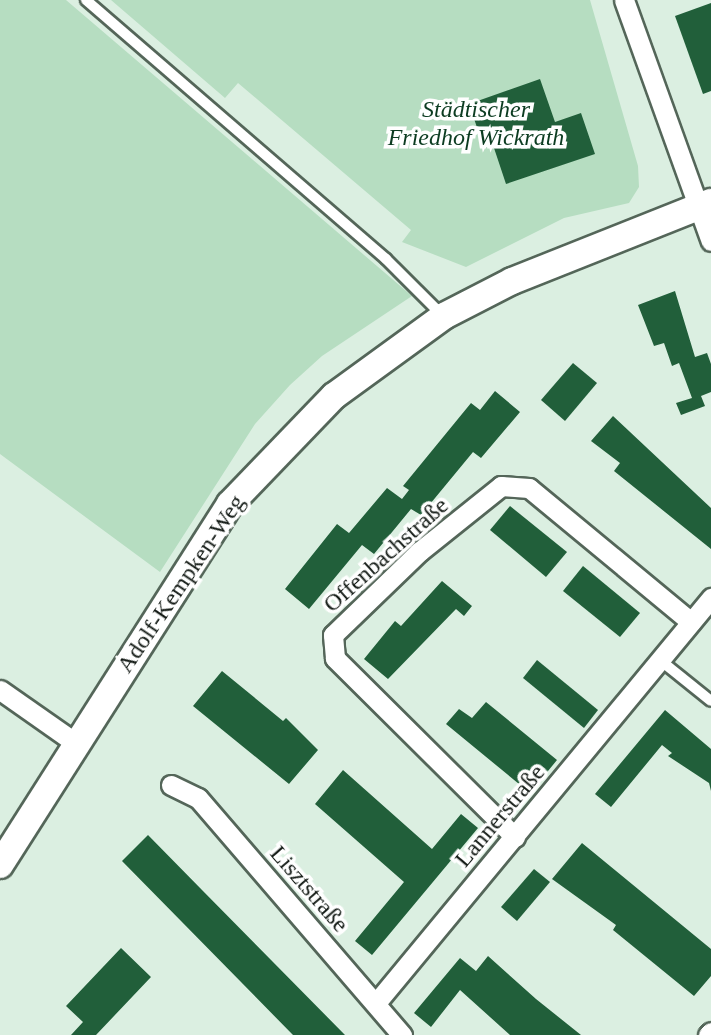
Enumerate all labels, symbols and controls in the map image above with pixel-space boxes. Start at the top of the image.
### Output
park label: Städtischer Friedhof Wickrath [388,96,564,152]
street label: Adolf-Kempken-Weg [111,489,251,679]
street label: Offenbachstraße [318,491,454,619]
street label: Lannerstraße [449,759,551,873]
street label: Lisztstraße [264,840,354,938]

